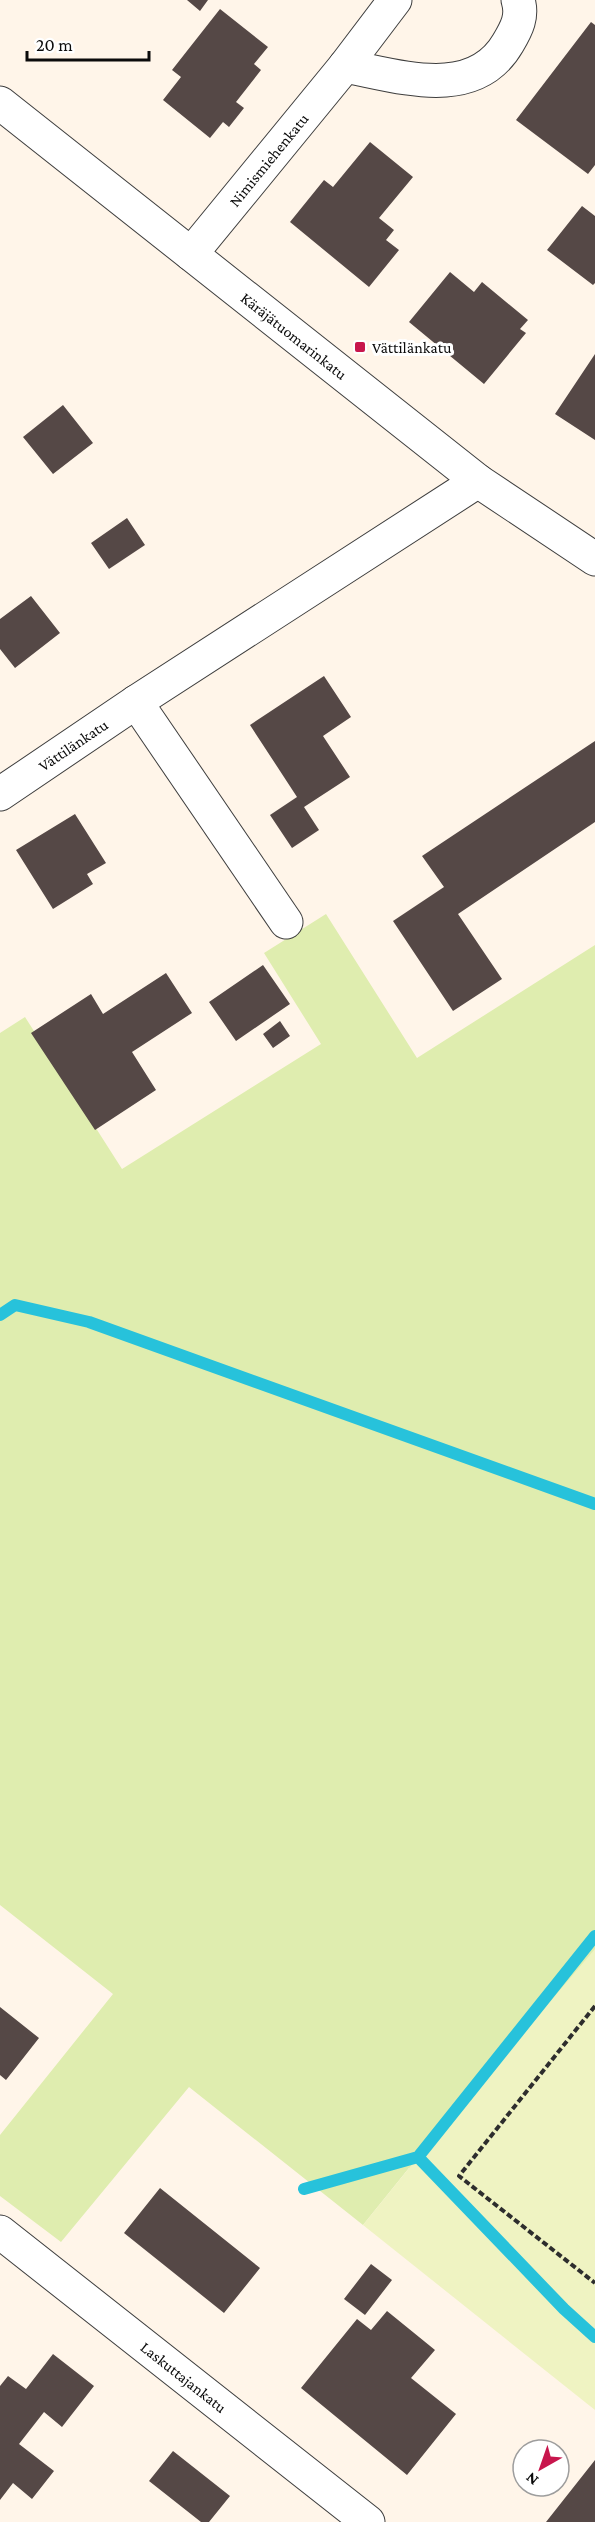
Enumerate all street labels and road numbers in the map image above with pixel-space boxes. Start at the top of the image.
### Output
street label: Nimismiehenkatu [226,110,312,210]
street label: Käräjätuomarinkatu [238,289,350,383]
street label: Vättilänkatu [35,715,111,774]
street label: Laskuttajankatu [137,2338,230,2416]

